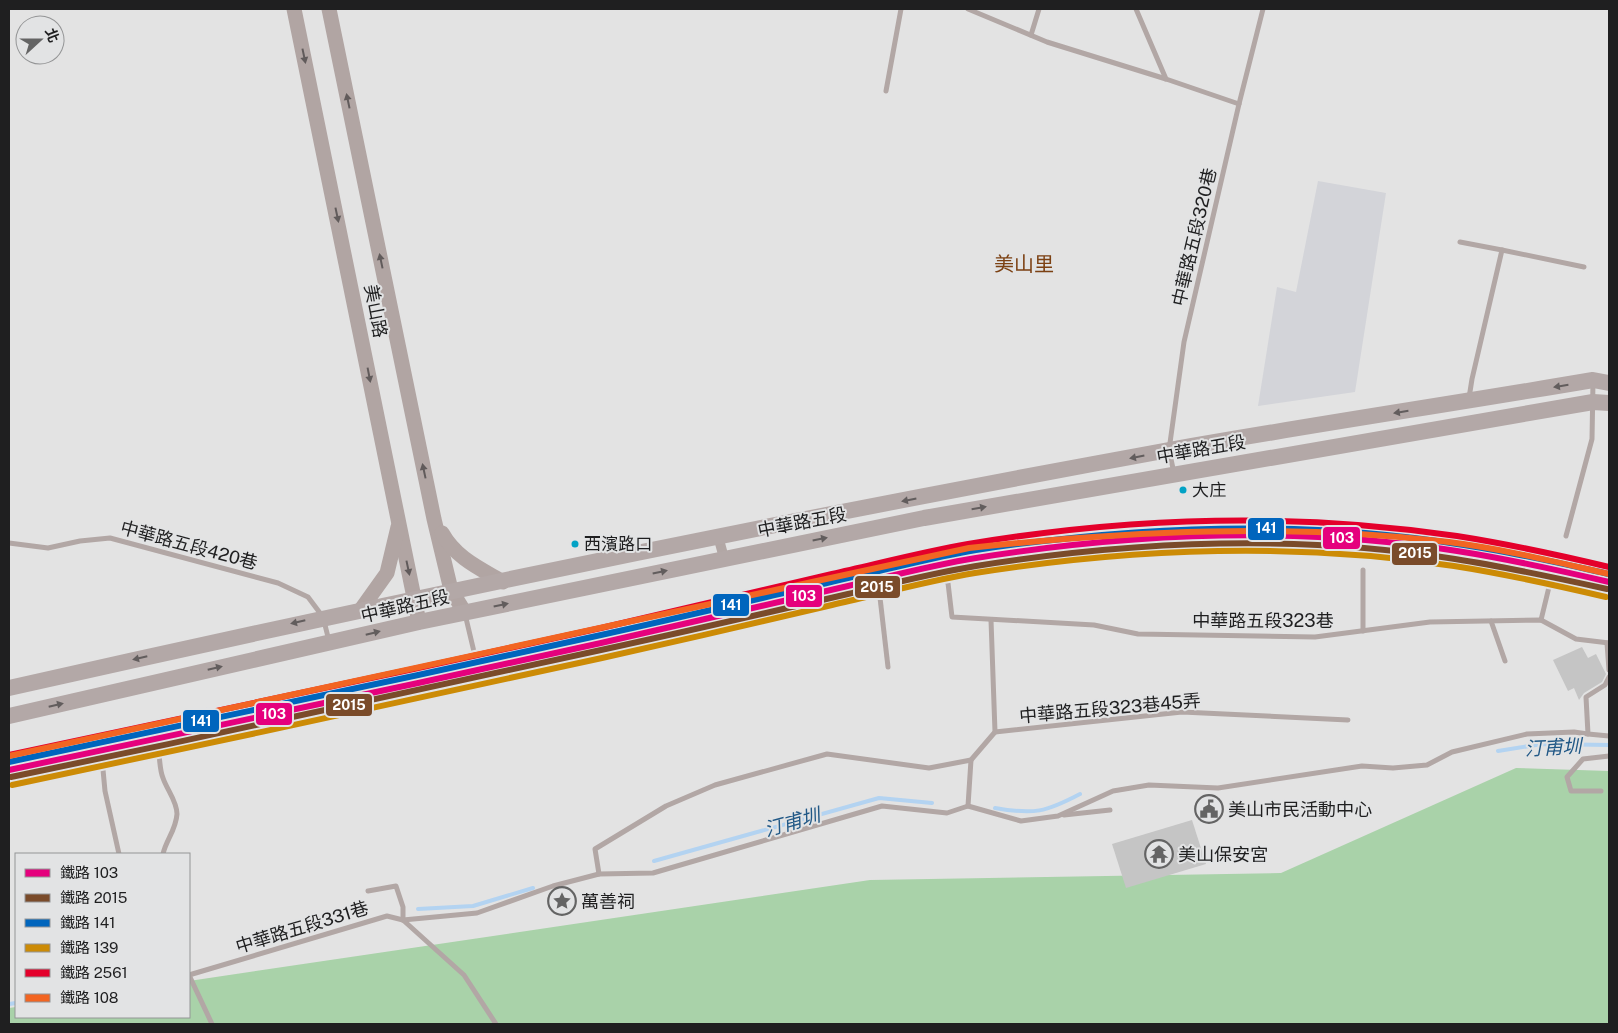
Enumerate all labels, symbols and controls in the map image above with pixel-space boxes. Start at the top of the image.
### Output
north arrow [15,15,65,65]
text: 北 [42,26,62,45]
one-way arrow [300,49,308,65]
one-way arrow [344,93,352,109]
street label: 中華路五段320巷 [1168,166,1220,308]
one-way arrow [333,208,341,223]
district label: 美山里 [994,252,1054,276]
one-way arrow [377,253,385,268]
street label: 美山路 [361,282,391,340]
one-way arrow [366,367,374,383]
one-way arrow [1553,382,1569,390]
one-way arrow [1392,409,1408,417]
street label: 中華路五段 [1155,431,1247,467]
one-way arrow [1129,453,1145,461]
one-way arrow [420,463,428,479]
place label: 大庄 [1192,480,1226,500]
marker: 大庄 [1178,485,1188,495]
one-way arrow [900,496,916,504]
street label: 中華路五段 [756,503,848,541]
one-way arrow [971,503,987,511]
street label: 中華路五段420巷 [118,517,260,573]
line badge: 141 [1247,517,1285,541]
text: 141 [1255,520,1277,536]
line badge: 103 [1322,526,1361,550]
text: 103 [1330,530,1354,546]
place label: 西濱路口 [584,534,652,554]
one-way arrow [812,535,827,543]
marker: 西濱路口 [570,539,580,549]
line badge: 2015 [1391,542,1438,566]
text: 2015 [1398,545,1432,561]
one-way arrow [405,561,413,577]
one-way arrow [653,567,669,575]
line badge: 2015 [854,575,901,599]
text: 2015 [860,579,894,595]
line badge: 103 [785,584,823,608]
street label: 中華路五段 [359,586,451,626]
text: 103 [792,588,816,604]
line badge: 141 [712,593,750,617]
text: 141 [720,597,742,613]
one-way arrow [494,601,510,609]
street label: 中華路五段323巷 [1192,610,1334,631]
one-way arrow [291,618,306,626]
one-way arrow [366,629,381,637]
one-way arrow [132,654,147,662]
one-way arrow [207,664,222,672]
street label: 中華路五段323巷45弄 [1018,690,1202,726]
line badge: 2015 [325,693,373,717]
text: 2015 [332,697,366,713]
one-way arrow [49,701,64,709]
line badge: 103 [255,702,293,726]
text: 103 [262,706,286,722]
line badge: 141 [182,709,220,733]
text: 141 [190,713,212,729]
water label: 汀甫圳 [1524,734,1585,759]
public building icon: 美山市民活動中心 [1194,794,1224,824]
place label: 美山市民活動中心 [1228,799,1372,820]
water label: 汀甫圳 [762,803,825,840]
temple icon: 美山保安宮 [1144,839,1174,869]
place label: 美山保安宮 [1178,844,1268,865]
legend [15,853,190,1018]
text: 鐵路 103 [60,864,118,881]
place icon: 萬善祠 [547,886,577,916]
text: 鐵路 2015 [60,889,127,906]
place label: 萬善祠 [581,891,635,912]
street label: 中華路五段331巷 [233,897,371,957]
text: 鐵路 141 [60,914,115,931]
text: 鐵路 139 [60,939,118,956]
text: 鐵路 2561 [60,964,128,981]
text: 鐵路 108 [60,989,119,1006]

